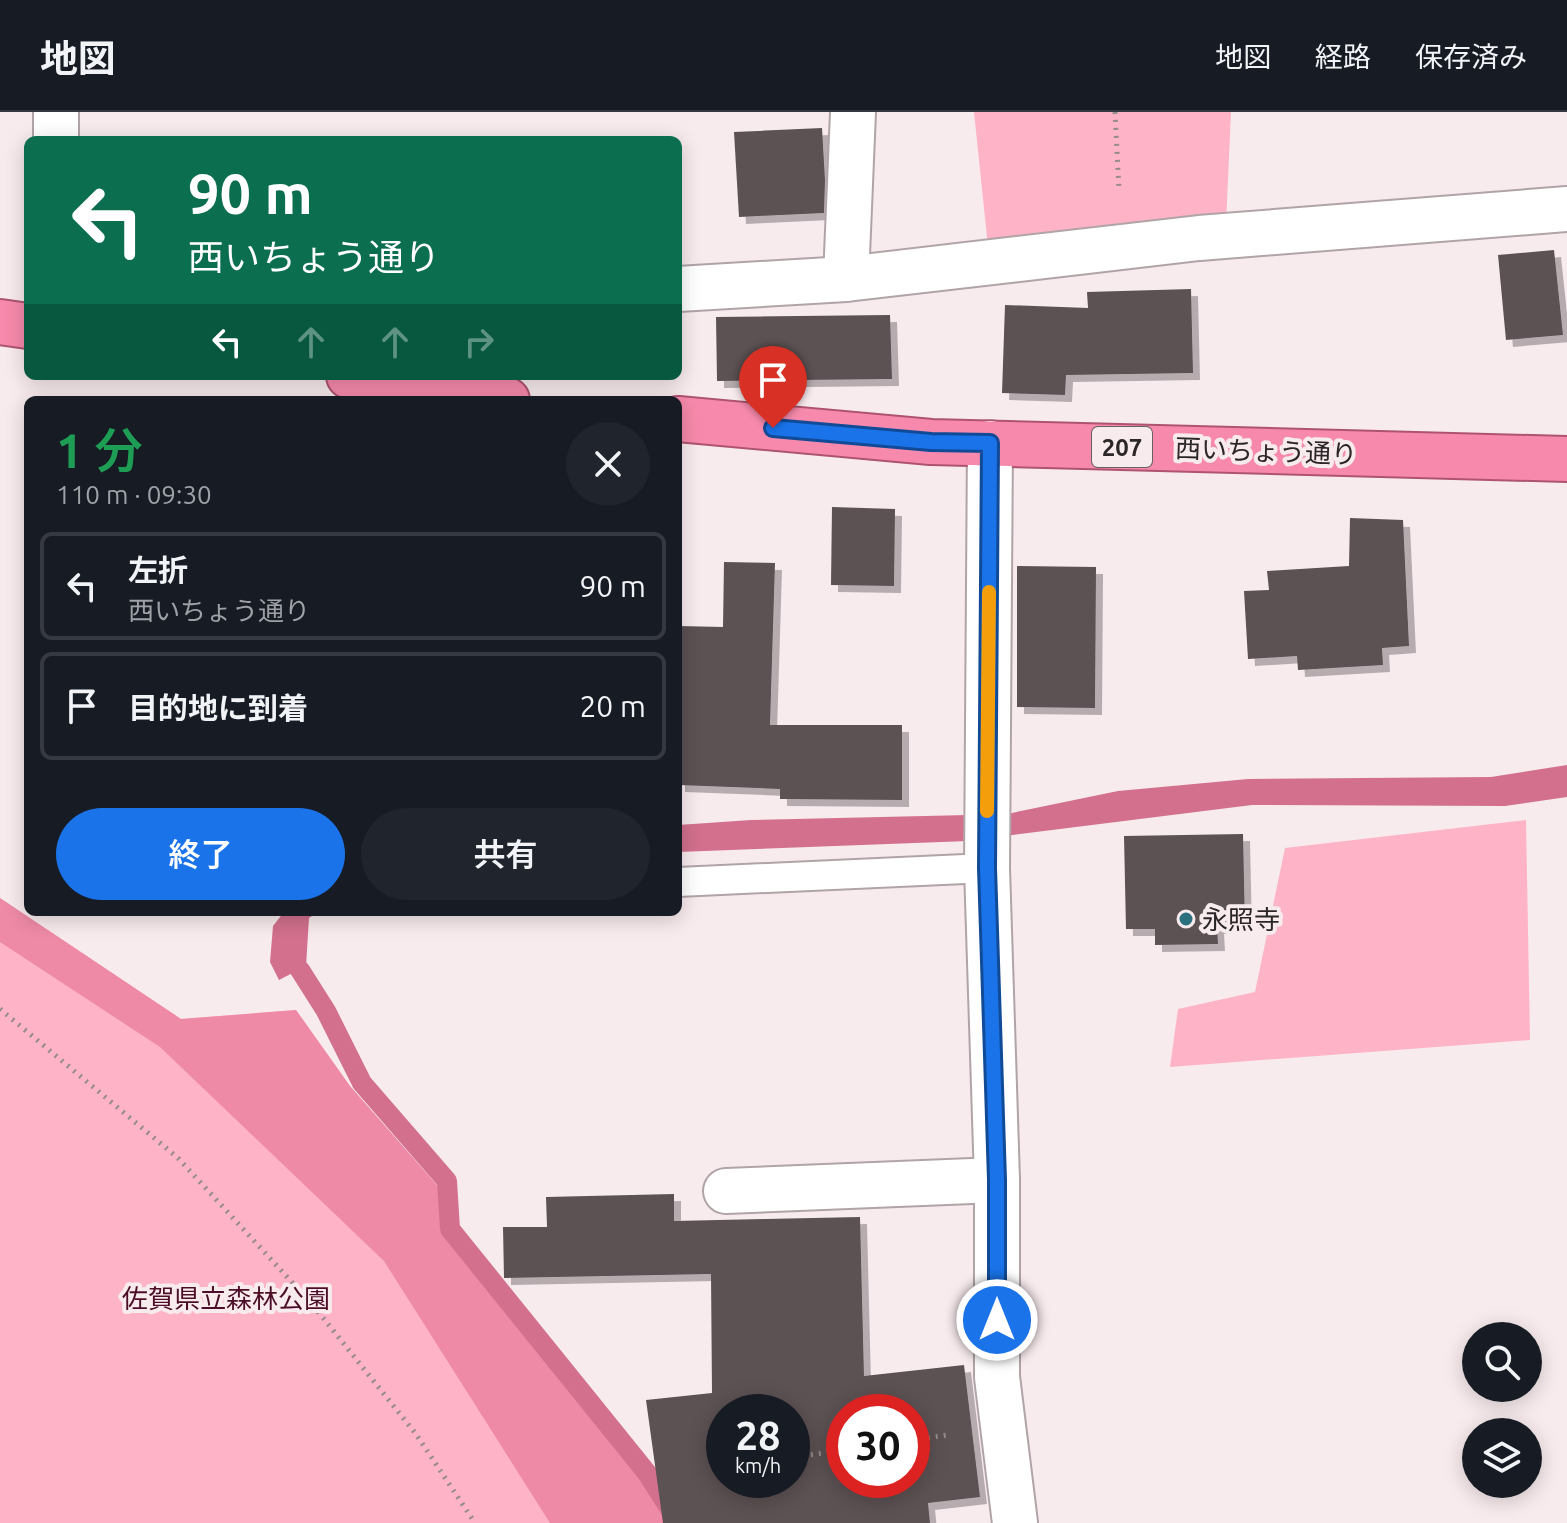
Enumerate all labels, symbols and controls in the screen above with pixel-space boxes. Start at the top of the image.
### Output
text: 地図 [40,37,116,79]
text: 地図 [1215,41,1271,72]
text: 経路 [1315,41,1371,72]
text: 保存済み [1415,41,1527,72]
text: 90 m [188,162,313,225]
icon: left [56,168,160,272]
text: 西いちょう通り [188,236,440,277]
icon: left [205,320,249,364]
icon: ahead [289,320,333,364]
icon: ahead [373,320,417,364]
icon: right [457,320,501,364]
pin [739,346,807,428]
icon: arrive [751,358,795,402]
button: close [566,422,650,506]
text: 1 分 [56,423,142,477]
road number: 207 [1092,427,1152,467]
street label: 西いちょう通り [1175,433,1357,469]
text: 110 m · 09:30 [56,480,212,509]
text: 左折 [128,553,188,587]
icon: left [60,564,104,608]
text: 90 m [579,569,646,603]
text: 西いちょう通り [128,596,310,625]
icon: arrive [60,684,104,728]
text: 20 m [579,689,646,723]
text: 目的地に到着 [128,691,308,725]
button: 終了 [56,808,345,900]
button: 共有 [361,808,650,900]
place label: 永照寺 [1202,905,1280,934]
marker: 永照寺 [1177,910,1195,928]
position arrow [955,1278,1039,1362]
park label: 佐賀県立森林公園 [122,1284,330,1313]
map controls [1462,1322,1542,1498]
button: search [1462,1322,1542,1402]
speed limit sign: 30 [826,1394,930,1498]
text: 28 [735,1413,781,1458]
button: layers [1462,1418,1542,1498]
text: km/h [735,1454,781,1477]

